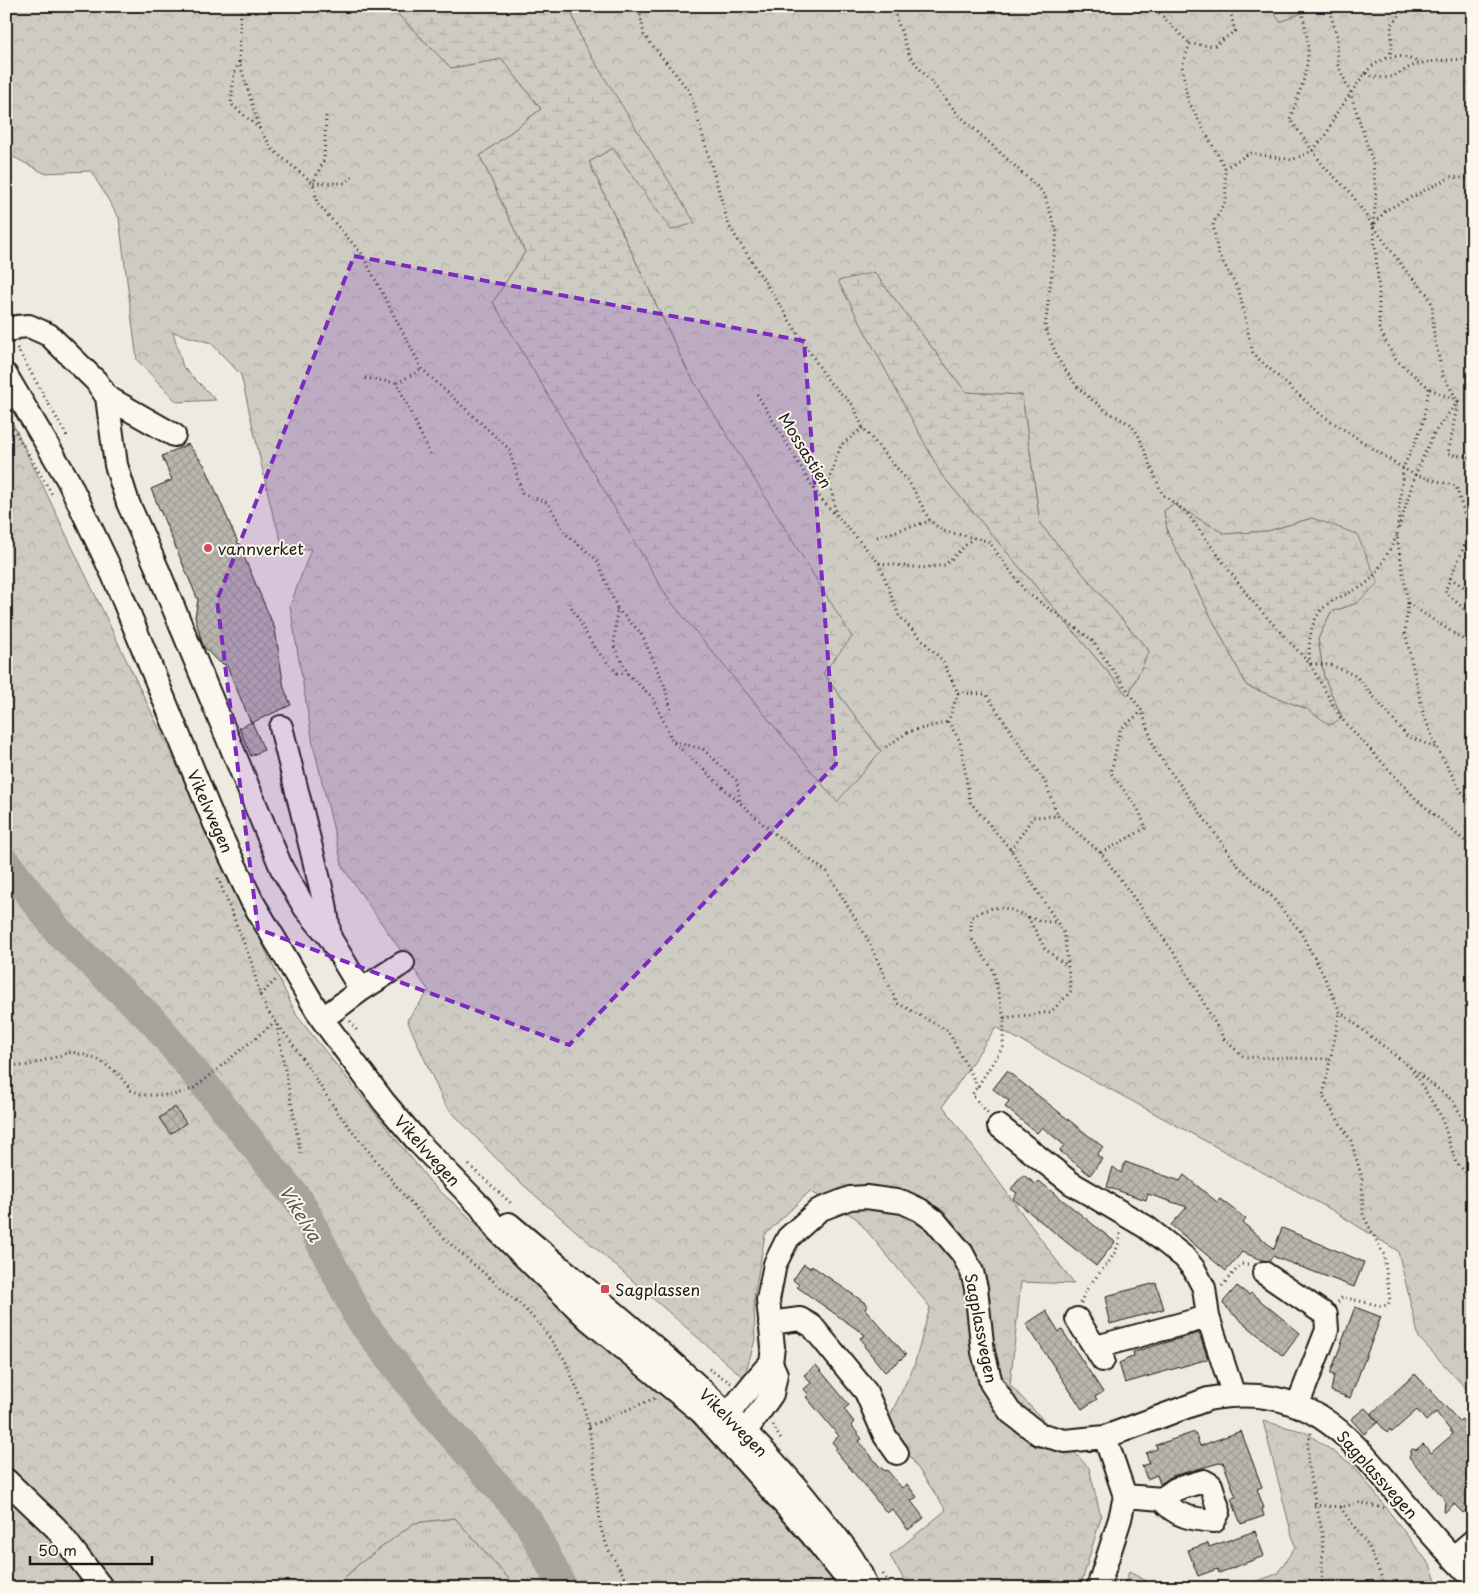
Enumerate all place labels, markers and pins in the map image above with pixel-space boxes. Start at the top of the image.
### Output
place label: vannverket [218,536,304,560]
marker: vannverket [202,542,214,554]
place label: Sagplassen [615,1277,700,1301]
marker: Sagplassen [599,1283,611,1295]

